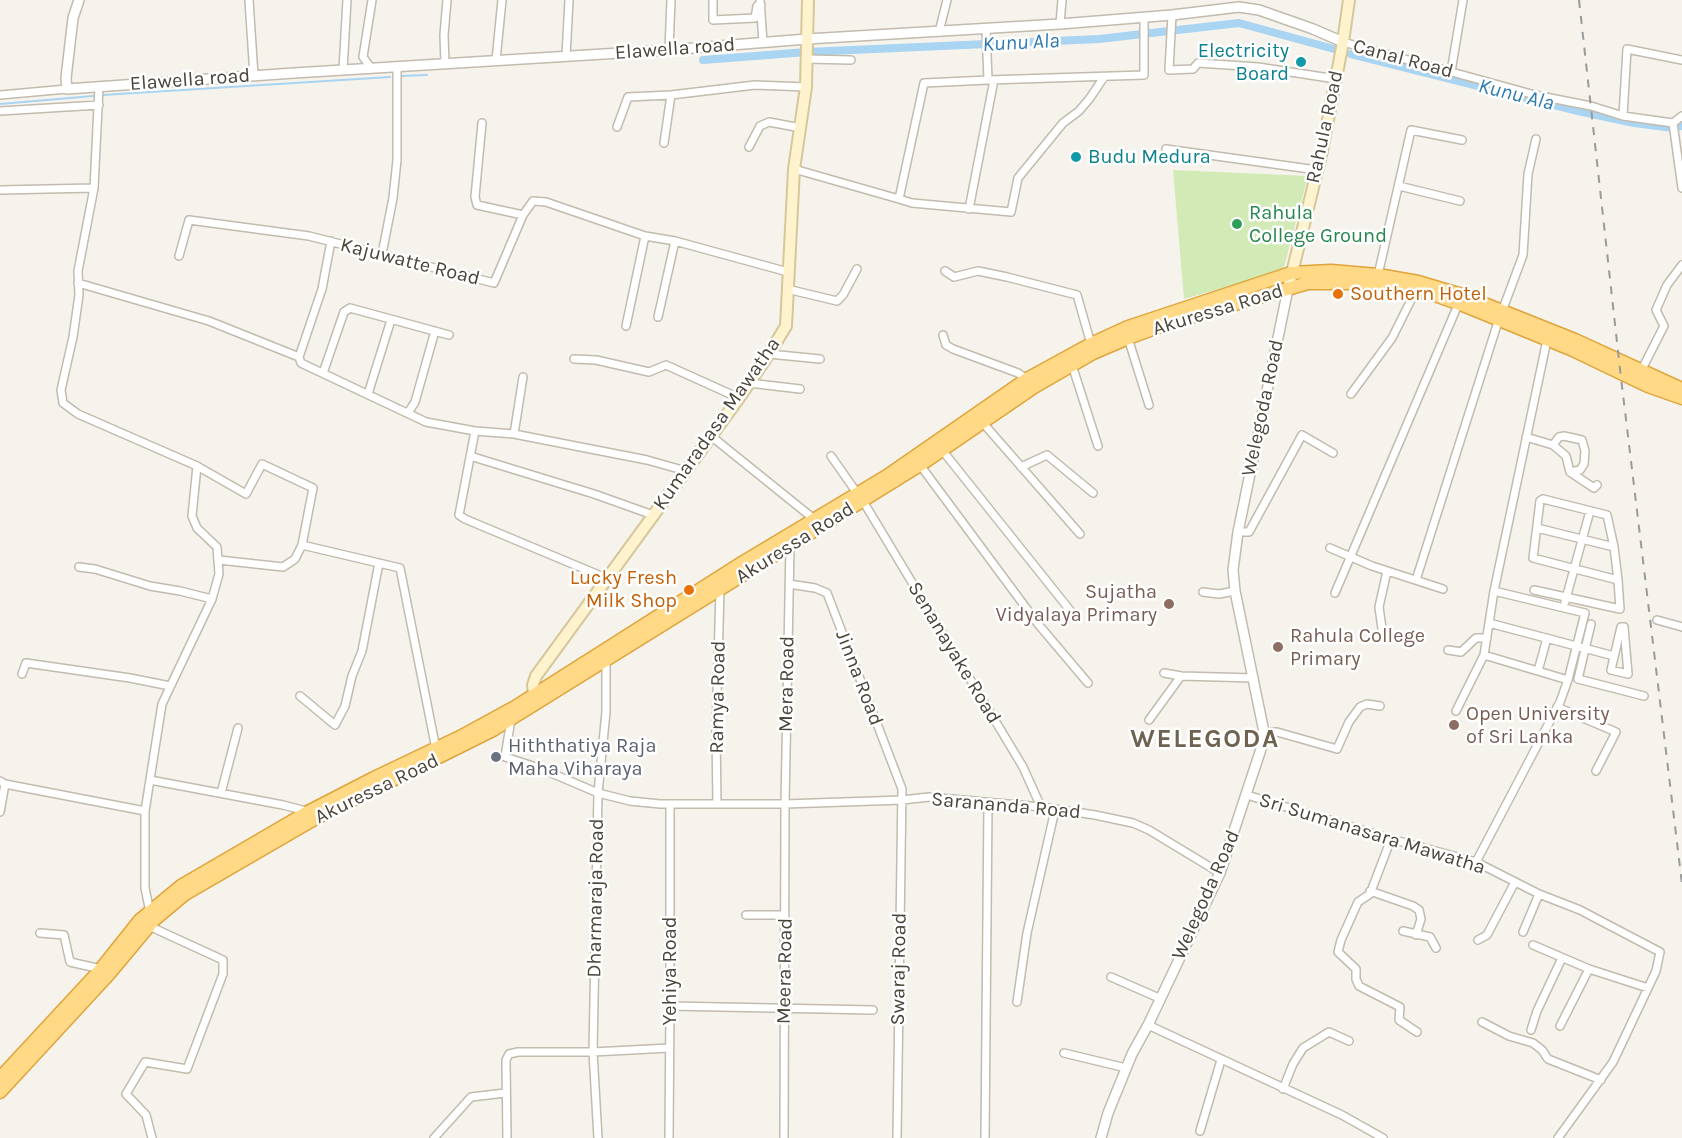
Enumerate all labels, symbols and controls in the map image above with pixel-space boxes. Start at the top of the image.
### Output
water label: Kunu Ala [982,28,1060,58]
street label: Elawella road [614,33,736,65]
street label: Canal Road [1350,34,1456,84]
place label: Electricity Board [1198,39,1289,86]
marker: Electricity Board [1294,55,1308,69]
street label: Elawella road [129,64,251,96]
street label: Rahula Road [1301,68,1349,186]
water label: Kunu Ala [1476,73,1556,117]
place label: Budu Medura [1088,145,1211,169]
marker: Budu Medura [1069,150,1083,164]
place label: Rahula College Ground [1249,201,1387,248]
marker: Rahula College Ground [1230,217,1244,231]
street label: Kajuwatte Road [338,233,482,291]
street label: Akuressa Road [1150,279,1286,341]
place label: Southern Hotel [1350,282,1487,306]
marker: Southern Hotel [1331,287,1345,301]
street label: Kumaradasa Mawatha [648,333,786,515]
street label: Welegoda Road [1237,337,1289,479]
street label: Akuressa Road [731,497,859,589]
place label: Lucky Fresh Milk Shop [570,566,677,613]
street label: Senanayake Road [902,578,1006,728]
place label: Sujatha Vidyalaya Primary [995,580,1157,627]
marker: Lucky Fresh Milk Shop [682,583,696,597]
marker: Sujatha Vidyalaya Primary [1162,597,1176,611]
place label: Rahula College Primary [1290,624,1425,671]
street label: Jinna Road [830,627,888,729]
street label: Mera Road [774,636,800,732]
street label: Ramya Road [705,640,731,754]
marker: Rahula College Primary [1271,640,1285,654]
place label: Open University of Sri Lanka [1466,702,1610,749]
marker: Open University of Sri Lanka [1447,718,1461,732]
district label: WELEGODA [1130,724,1280,756]
place label: Hiththatiya Raja Maha Viharaya [508,734,657,781]
street label: Akuressa Road [311,749,443,829]
marker: Hiththatiya Raja Maha Viharaya [489,750,503,764]
street label: Sarananda Road [930,788,1082,824]
street label: Sri Sumanasara Mawatha [1256,788,1488,880]
street label: Dharmaraja Road [583,818,609,978]
street label: Welegoda Road [1167,827,1245,963]
street label: Swaraj Road [886,912,912,1026]
street label: Yehiya Road [658,916,682,1026]
street label: Meera Road [772,918,798,1024]

